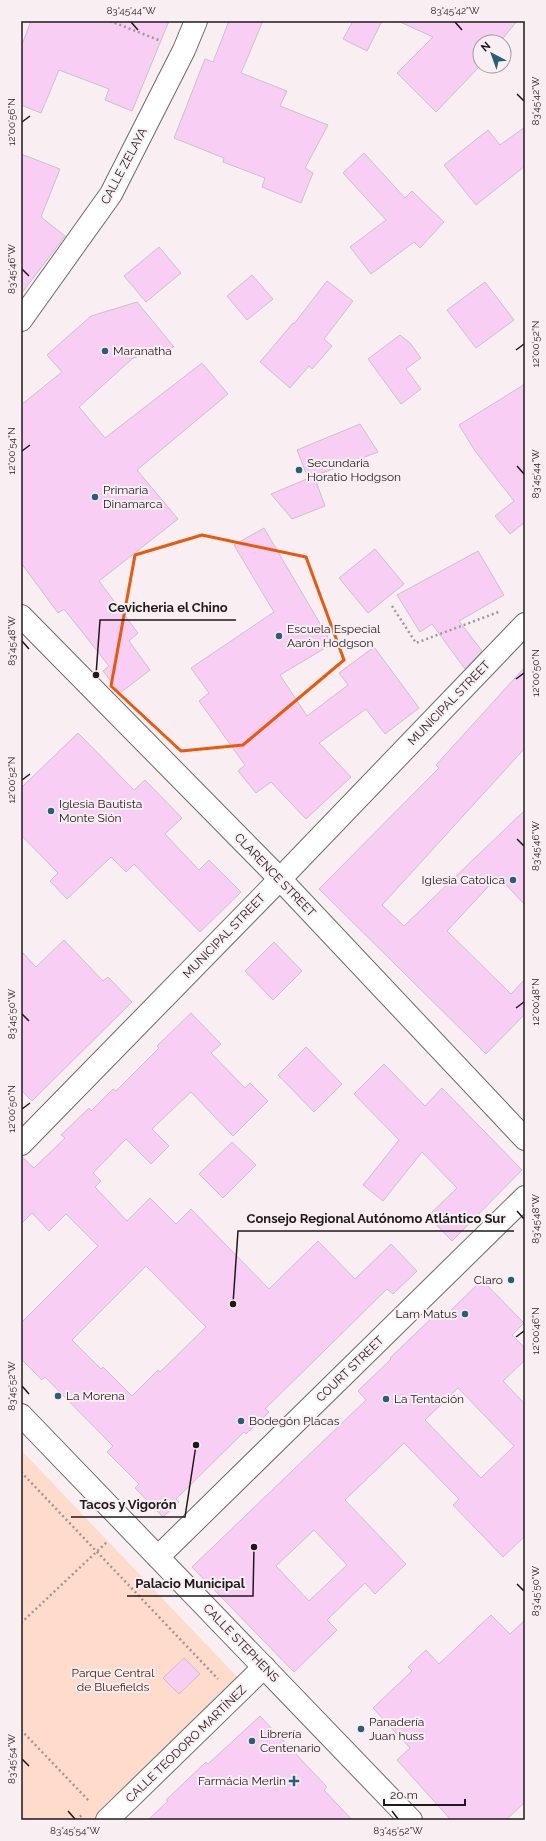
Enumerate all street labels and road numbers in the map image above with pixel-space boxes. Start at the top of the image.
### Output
street label: CALLE ZELAYA [98,125,150,207]
street label: MUNICIPAL STREET [405,657,493,748]
street label: CLARENCE STREET [232,830,319,920]
street label: MUNICIPAL STREET [180,890,268,981]
street label: COURT STREET [313,1333,387,1405]
street label: CALLE STEPHENS [200,1601,282,1685]
street label: CALLE TEODORO MARTÍNEZ [123,1682,249,1805]

